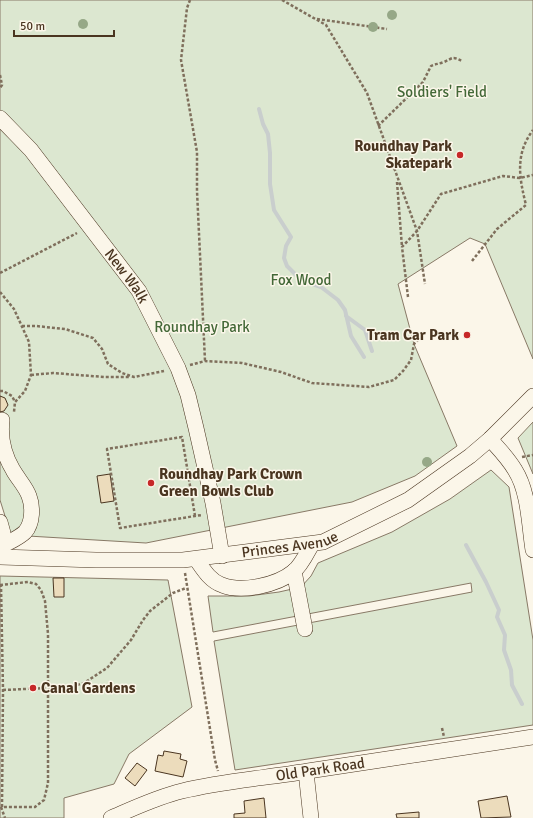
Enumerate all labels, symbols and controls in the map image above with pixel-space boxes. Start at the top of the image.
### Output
scale bar [14,12,114,38]
text: 50 m [20,19,45,34]
park label: Soldiers' Field [397,83,487,101]
place label: Roundhay Park Skatepark [354,137,452,172]
marker: Roundhay Park Skatepark [455,150,465,160]
street label: New Walk [101,245,153,307]
park label: Fox Wood [271,271,331,289]
park label: Roundhay Park [154,318,250,336]
place label: Tram Car Park [367,326,459,344]
marker: Tram Car Park [462,330,472,340]
place label: Roundhay Park Crown Green Bowls Club [159,465,302,500]
marker: Roundhay Park Crown Green Bowls Club [146,478,156,488]
street label: Princes Avenue [240,527,341,561]
place label: Canal Gardens [41,679,136,697]
marker: Canal Gardens [28,683,38,693]
street label: Old Park Road [275,754,366,785]

